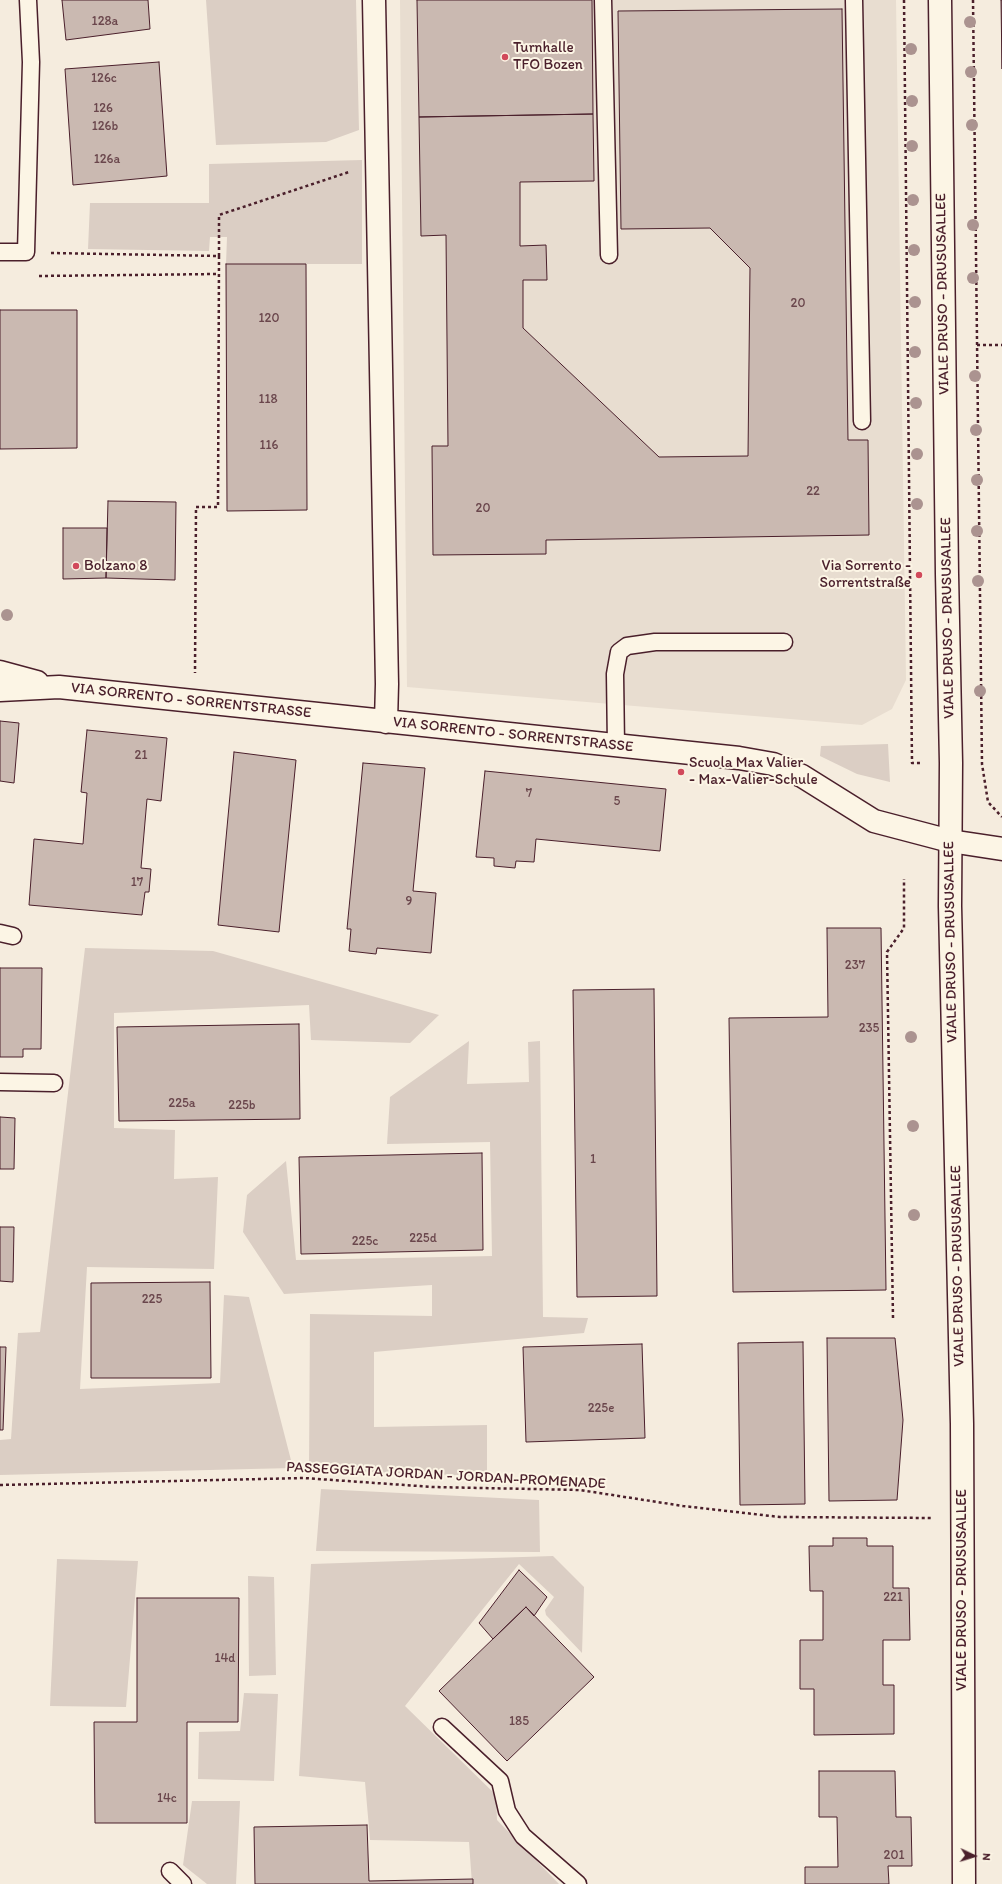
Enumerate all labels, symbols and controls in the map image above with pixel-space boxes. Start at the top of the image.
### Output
house number: 128a [92,14,118,30]
place label: Turnhalle TFO Bozen [513,39,583,74]
marker: Turnhalle TFO Bozen [500,52,510,62]
house number: 126c [91,71,117,87]
house number: 126 [93,101,113,117]
house number: 126b [92,119,118,135]
house number: 126a [94,152,120,168]
street label: VIALE DRUSO - DRUSUSALLEE [932,193,954,395]
house number: 20 [791,296,805,312]
house number: 120 [259,311,279,327]
house number: 118 [258,392,278,408]
house number: 116 [260,438,278,454]
house number: 22 [806,484,820,500]
house number: 20 [476,501,490,517]
street label: VIALE DRUSO - DRUSUSALLEE [937,517,959,719]
place label: Bolzano 8 [84,557,148,575]
place label: Via Sorrento - Sorrentstraße [820,557,911,592]
marker: Bolzano 8 [71,561,81,571]
marker: Via Sorrento - Sorrentstraße [914,570,924,580]
street label: VIA SORRENTO - SORRENTSTRASSE [70,679,312,723]
street label: VIA SORRENTO - SORRENTSTRASSE [392,713,634,757]
house number: 21 [135,748,147,764]
place label: Scuola Max Valier - Max-Valier-Schule [689,754,818,789]
marker: Scuola Max Valier - Max-Valier-Schule [676,767,686,777]
house number: 7 [526,786,532,802]
house number: 5 [614,794,620,810]
street label: VIALE DRUSO - DRUSUSALLEE [940,841,962,1043]
house number: 17 [131,875,143,891]
house number: 9 [406,894,412,910]
house number: 237 [845,958,865,974]
house number: 235 [859,1021,879,1037]
house number: 225a [168,1096,196,1112]
house number: 225b [228,1098,256,1114]
house number: 1 [590,1152,596,1168]
street label: VIALE DRUSO - DRUSUSALLEE [947,1165,969,1367]
house number: 225d [409,1231,437,1247]
house number: 225c [352,1234,378,1250]
house number: 225 [142,1292,162,1308]
house number: 225e [588,1401,614,1417]
street label: PASSEGGIATA JORDAN - JORDAN-PROMENADE [286,1459,606,1493]
street label: VIALE DRUSO - DRUSUSALLEE [953,1489,971,1691]
house number: 221 [883,1590,903,1606]
house number: 14d [214,1651,236,1667]
house number: 185 [509,1714,529,1730]
house number: 14c [157,1791,177,1807]
north arrow [954,1836,994,1876]
house number: 201 [884,1848,904,1864]
text: N [980,1853,993,1861]

